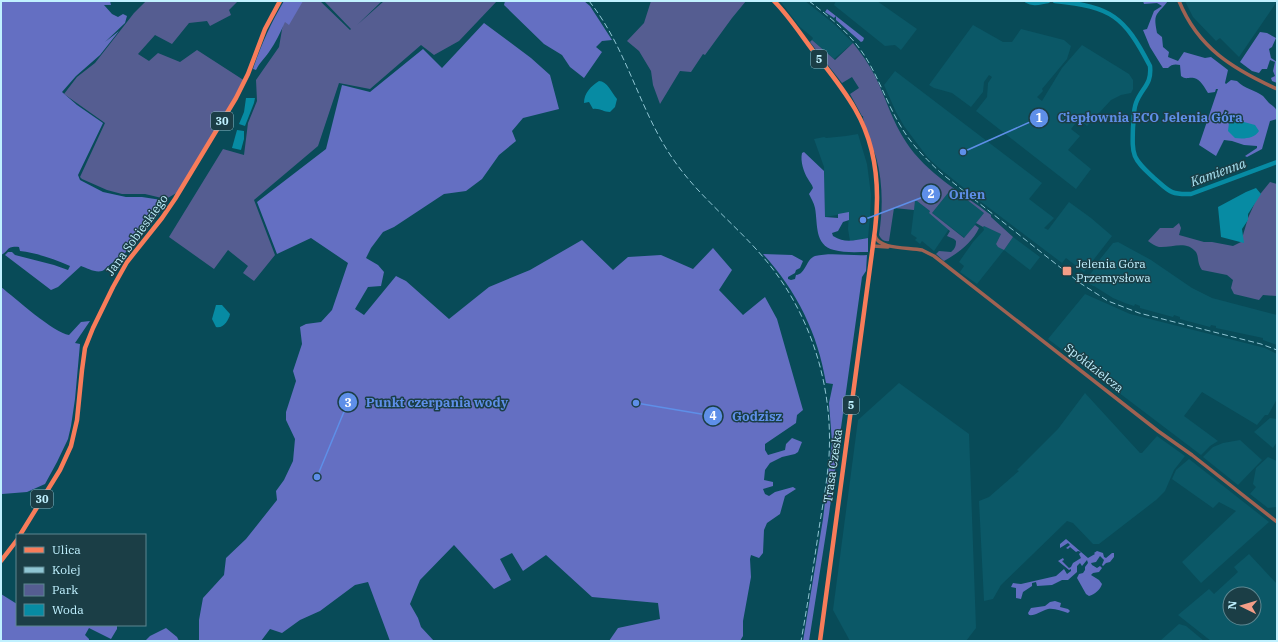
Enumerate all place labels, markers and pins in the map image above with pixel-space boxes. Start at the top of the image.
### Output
callout: Ciepłownia ECO Jelenia Góra [1029,105,1250,130]
callout: Orlen [921,182,993,207]
place label: Jelenia Góra Przemysłowa [1076,256,1151,285]
marker: Jelenia Góra Przemysłowa [1061,265,1073,277]
callout: Punkt czerpania wody [338,390,517,415]
callout: Godzisz [703,404,790,429]

